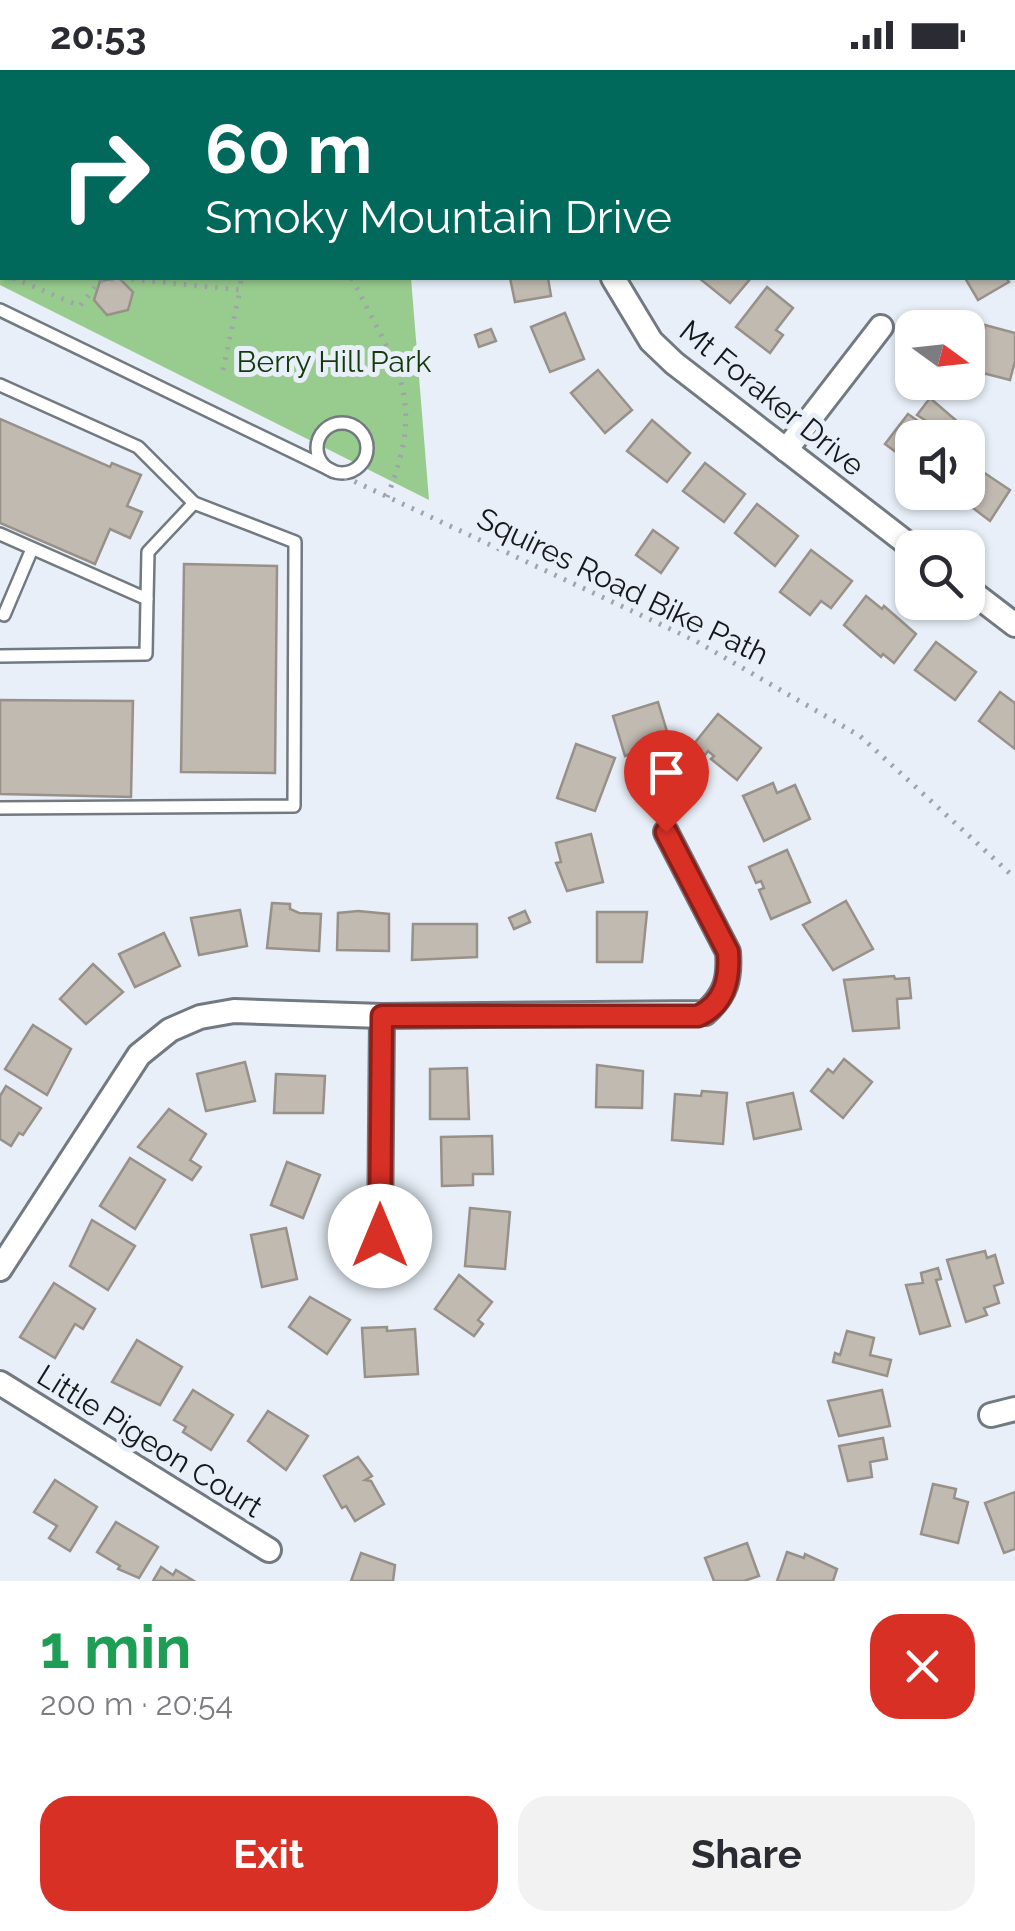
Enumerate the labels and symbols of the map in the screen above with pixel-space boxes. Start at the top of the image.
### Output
north arrow [895,310,985,400]
street label: Mt Foraker Drive [673,313,871,483]
park label: Berry Hill Park [237,344,431,379]
street label: Squires Road Bike Path [472,500,774,672]
pin [624,730,709,833]
position arrow [328,1184,432,1288]
street label: Little Pigeon Court [31,1358,269,1524]

